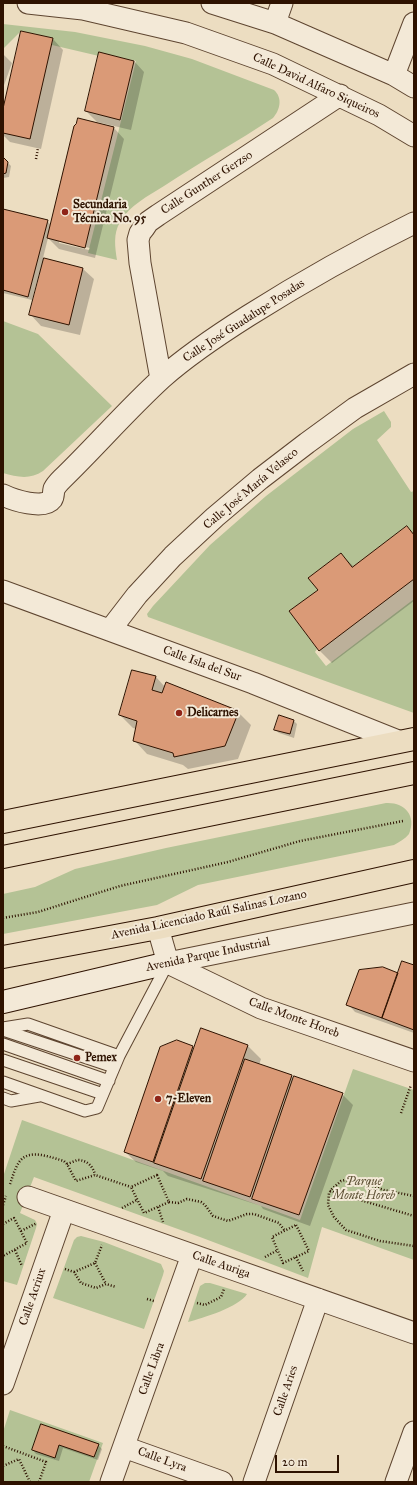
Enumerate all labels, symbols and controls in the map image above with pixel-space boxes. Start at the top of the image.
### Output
street label: Calle David Alfaro Siqueiros [250,50,382,122]
street label: Calle Gunther Gerzso [159,148,255,218]
place label: Secundaria Técnica No. 95 [73,198,146,226]
marker: Secundaria Técnica No. 95 [60,207,70,217]
street label: Calle José Guadalupe Posadas [180,276,308,366]
street label: Calle José María Velasco [201,445,301,533]
street label: Calle Isla del Sur [161,643,243,685]
place label: Delicarnes [187,706,238,720]
marker: Delicarnes [174,708,184,718]
street label: Avenida Licenciado Raúl Salinas Lozano [110,887,308,943]
street label: Avenida Parque Industrial [145,935,271,975]
street label: Calle Monte Horeb [247,995,341,1041]
place label: Pemex [85,1051,117,1065]
marker: Pemex [72,1053,82,1063]
place label: 7-Eleven [166,1092,211,1106]
marker: 7-Eleven [153,1094,163,1104]
park label: Parque Monte Horeb [333,1175,395,1203]
street label: Calle Auriga [190,1248,252,1282]
street label: Calle Acriux [16,1266,50,1328]
street label: Calle Libra [136,1341,168,1397]
street label: Calle Aries [271,1364,301,1418]
street label: Calle Lyra [135,1444,189,1476]
scale bar [277,1447,341,1473]
text: 20 m [282,1455,308,1469]

